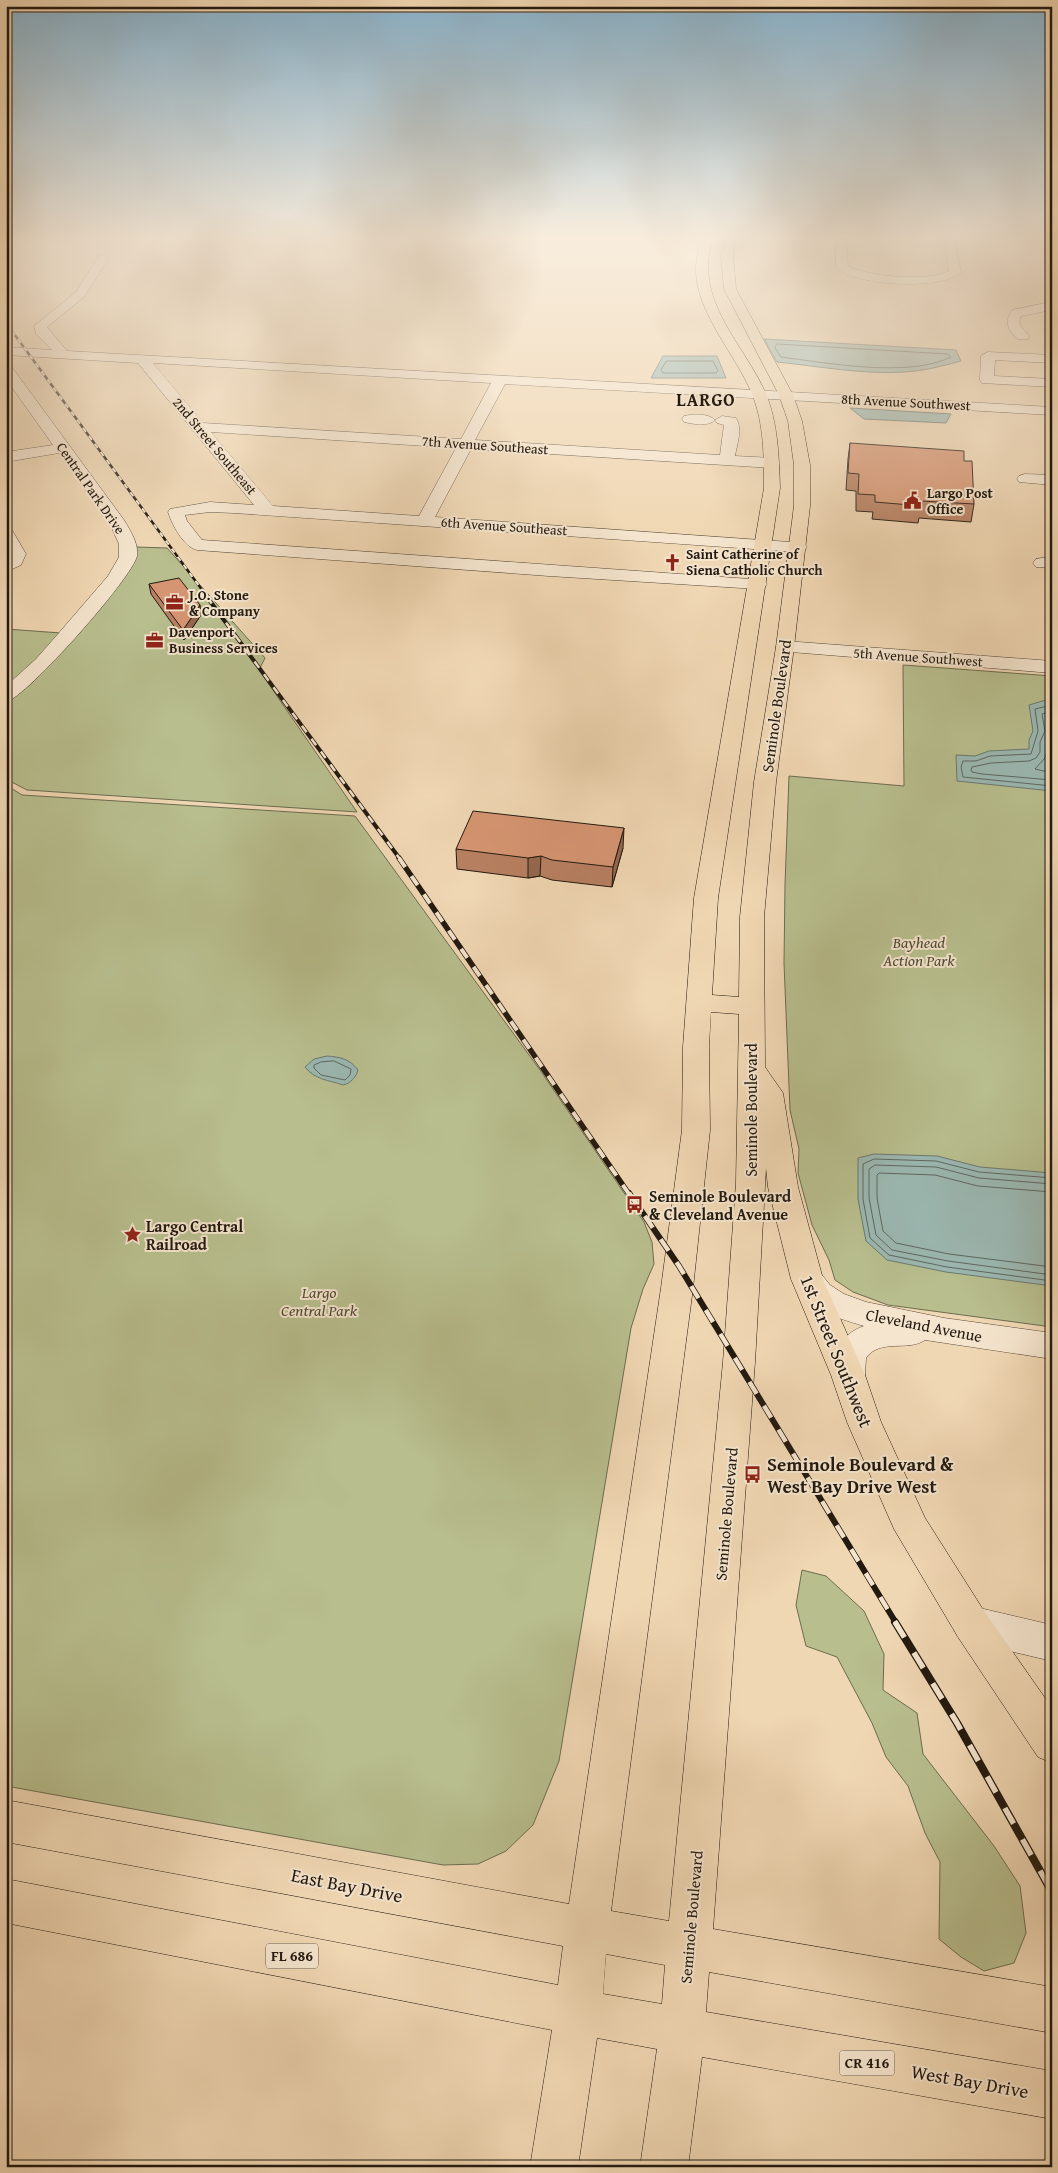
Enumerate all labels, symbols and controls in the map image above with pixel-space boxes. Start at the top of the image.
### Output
district label: LARGO [676,386,736,413]
street label: 8th Avenue Southwest [841,389,971,415]
street label: 2nd Street Southeast [168,393,262,499]
street label: 7th Avenue Southeast [421,431,549,459]
street label: Central Park Drive [52,438,130,538]
place label: Largo Post Office [927,483,993,519]
public building icon: Largo Post Office [903,491,923,511]
street label: 6th Avenue Southeast [440,512,568,540]
place label: Saint Catherine of Siena Catholic Church [686,544,823,580]
church icon: Saint Catherine of Siena Catholic Church [662,552,682,572]
place label: J.O. Stone & Company [187,585,261,621]
office icon: J.O. Stone & Company [165,593,185,613]
place label: Davenport Business Services [169,622,278,658]
office icon: Davenport Business Services [145,630,165,650]
street label: Seminole Boulevard [755,638,797,774]
street label: 5th Avenue Southwest [853,642,983,672]
park label: Bayhead Action Park [882,930,955,972]
street label: Seminole Boulevard [739,1043,763,1177]
place label: Seminole Boulevard & Cleveland Avenue [649,1184,792,1226]
bus stop icon: Seminole Boulevard & Cleveland Avenue [625,1195,645,1215]
place label: Largo Central Railroad [146,1214,243,1256]
place icon: Largo Central Railroad [122,1225,142,1245]
street label: 1st Street Southwest [794,1270,881,1432]
park label: Largo Central Park [281,1280,358,1322]
street label: Cleveland Avenue [864,1302,984,1348]
street label: Seminole Boulevard [708,1446,744,1582]
place label: Seminole Boulevard & West Bay Drive West [767,1450,954,1500]
bus stop icon: Seminole Boulevard & West Bay Drive West [743,1465,763,1485]
street label: Seminole Boulevard [673,1849,709,1985]
street label: East Bay Drive [289,1860,405,1910]
road number: FL 686 [266,1944,318,1968]
road number: CR 416 [840,2050,894,2076]
street label: West Bay Drive [909,2057,1031,2105]

